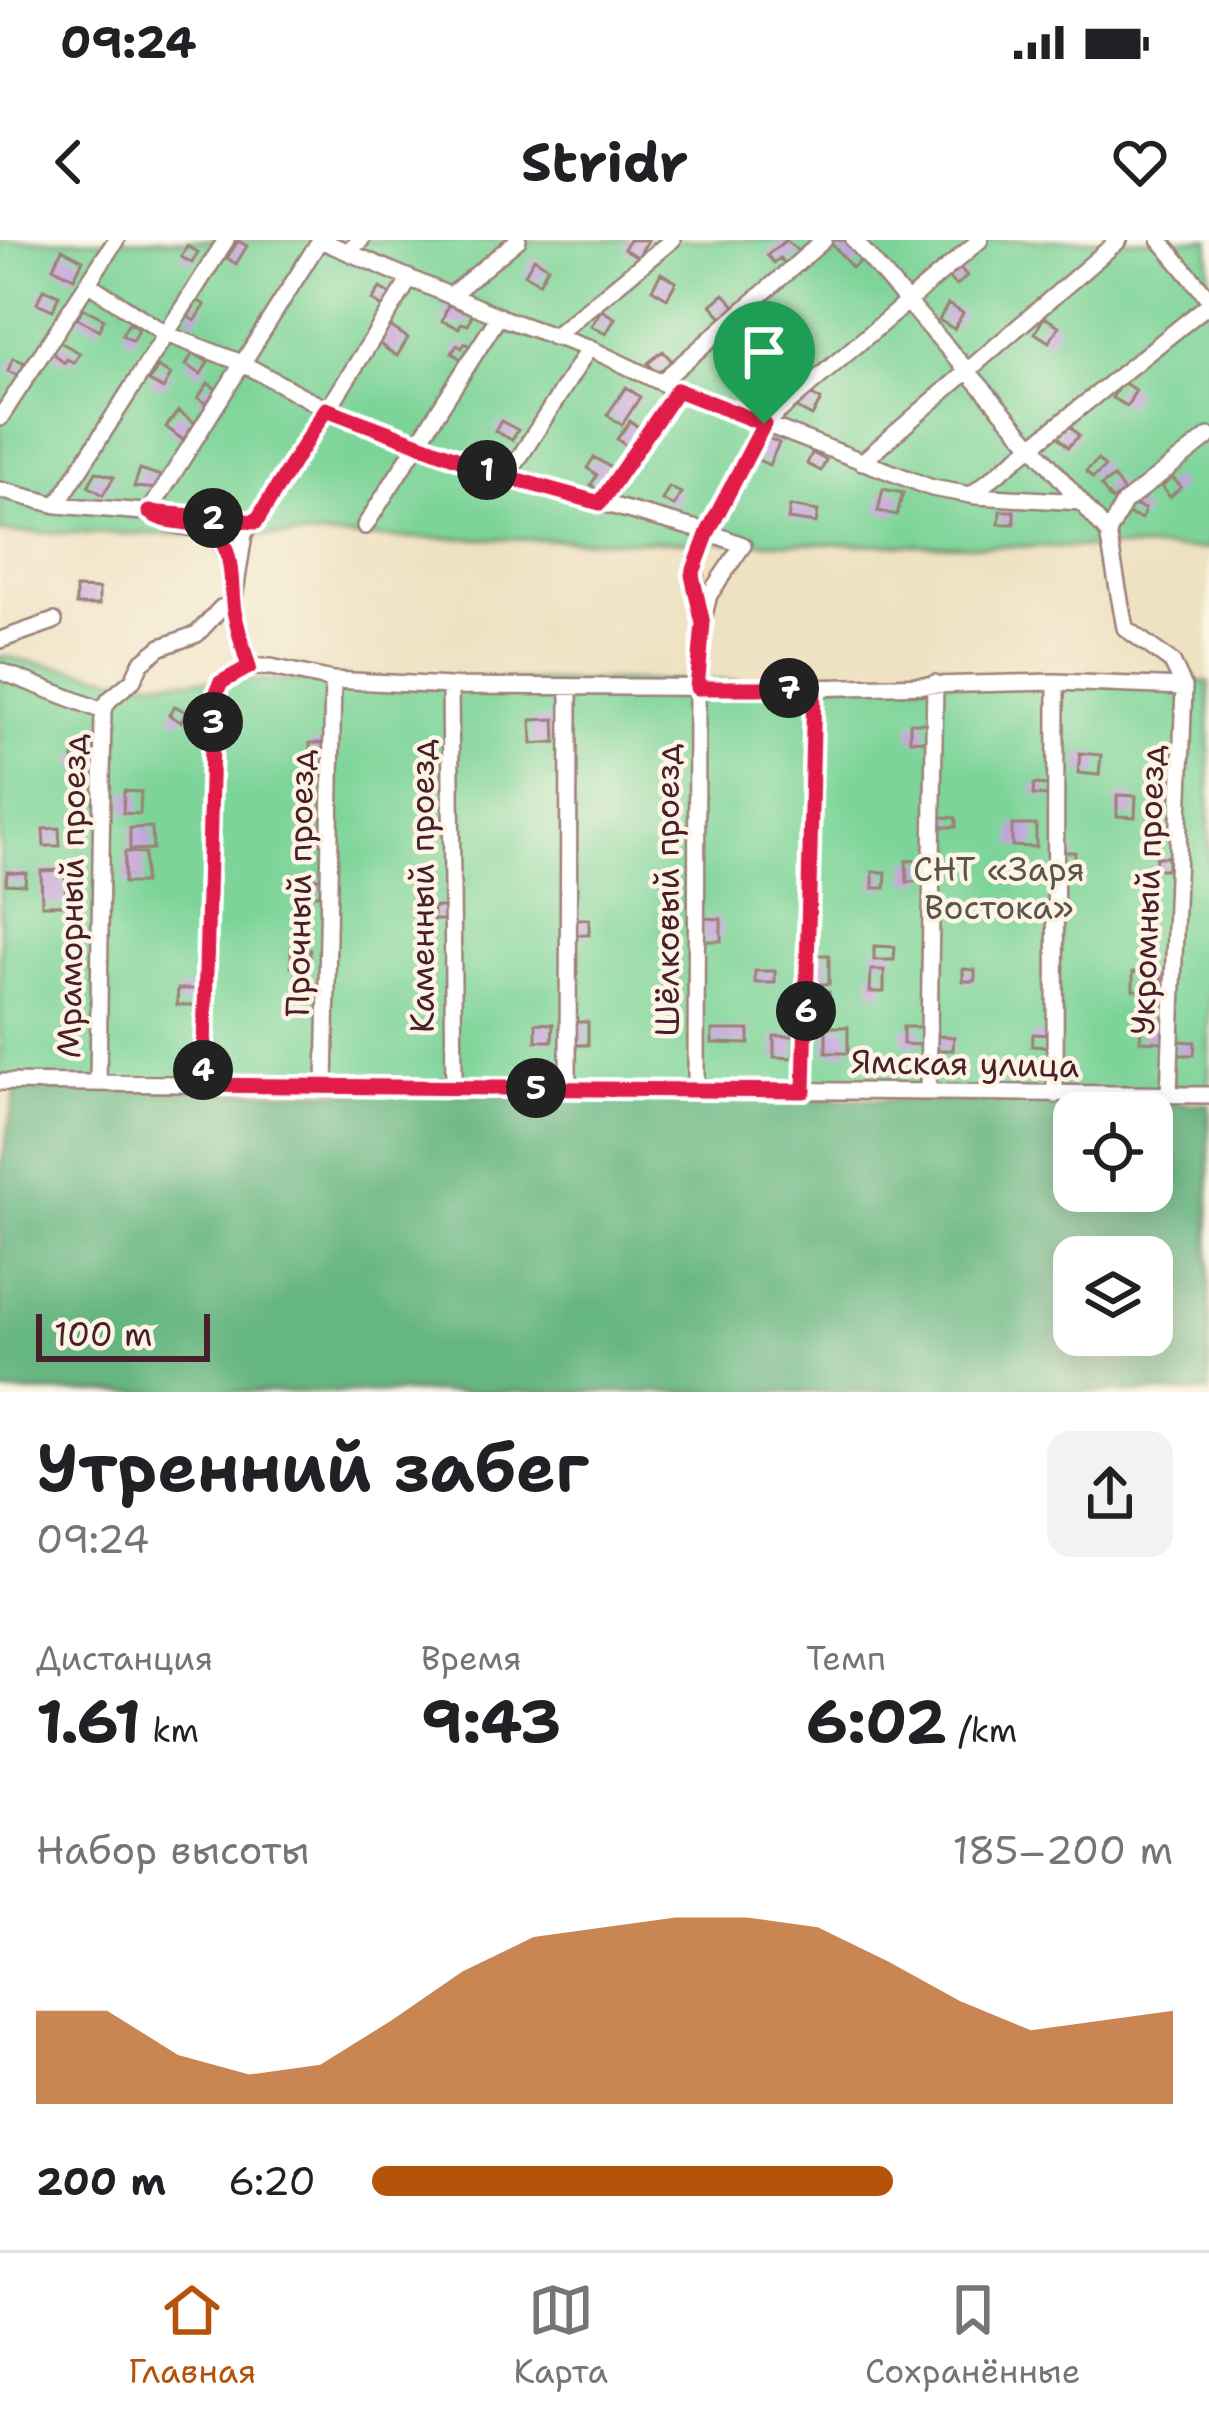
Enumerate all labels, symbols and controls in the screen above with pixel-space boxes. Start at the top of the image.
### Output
text: 09:24 [60,12,197,72]
text: Stridr [521,126,688,198]
icon: back [36,129,102,195]
icon: heart [1107,129,1173,195]
pin [713,301,815,424]
icon: arrive [731,319,797,385]
pin: 1 [457,440,517,500]
text: 1 [479,447,495,492]
pin: 2 [183,488,243,548]
text: 2 [201,495,225,540]
pin: 7 [759,658,819,718]
text: 7 [777,665,801,710]
pin: 3 [183,692,243,752]
text: 3 [201,699,225,744]
street label: Мраморный проезд [46,733,97,1059]
street label: Каменный проезд [400,739,445,1033]
street label: Шёлковый проезд [645,743,690,1036]
street label: Укромный проезд [1120,744,1175,1036]
street label: Прочный проезд [275,749,324,1017]
park label: СНТ «Заря Востока» [913,847,1085,930]
pin: 6 [776,981,836,1041]
text: 6 [794,988,818,1033]
street label: Ямская улица [850,1039,1080,1088]
pin: 4 [173,1040,233,1100]
text: 4 [191,1047,215,1092]
pin: 5 [506,1058,566,1118]
text: 5 [526,1065,546,1110]
map controls [1053,1092,1173,1356]
button: locate [1053,1092,1173,1212]
button: layers [1053,1236,1173,1356]
scale bar [36,1308,210,1361]
text: 100 m [54,1312,153,1357]
text: Утренний забег [36,1424,589,1512]
button: share [1047,1431,1173,1557]
text: 09:24 [36,1513,149,1565]
text: Дистанция [36,1636,213,1681]
text: Время [421,1636,522,1681]
text: Темп [806,1636,886,1681]
text: 1.61 [36,1681,141,1761]
text: 9:43 [421,1681,561,1761]
text: 6:02 [806,1681,947,1761]
text: km [141,1708,199,1753]
text: /km [947,1708,1017,1753]
text: Набор высоты [36,1824,310,1876]
text: 185–200 m [953,1824,1173,1876]
text: 200 m [36,2155,166,2207]
text: 6:20 [228,2155,316,2207]
tab: Главная [129,2277,256,2394]
tab: Карта [513,2277,608,2394]
tab: Сохранённые [865,2277,1081,2394]

